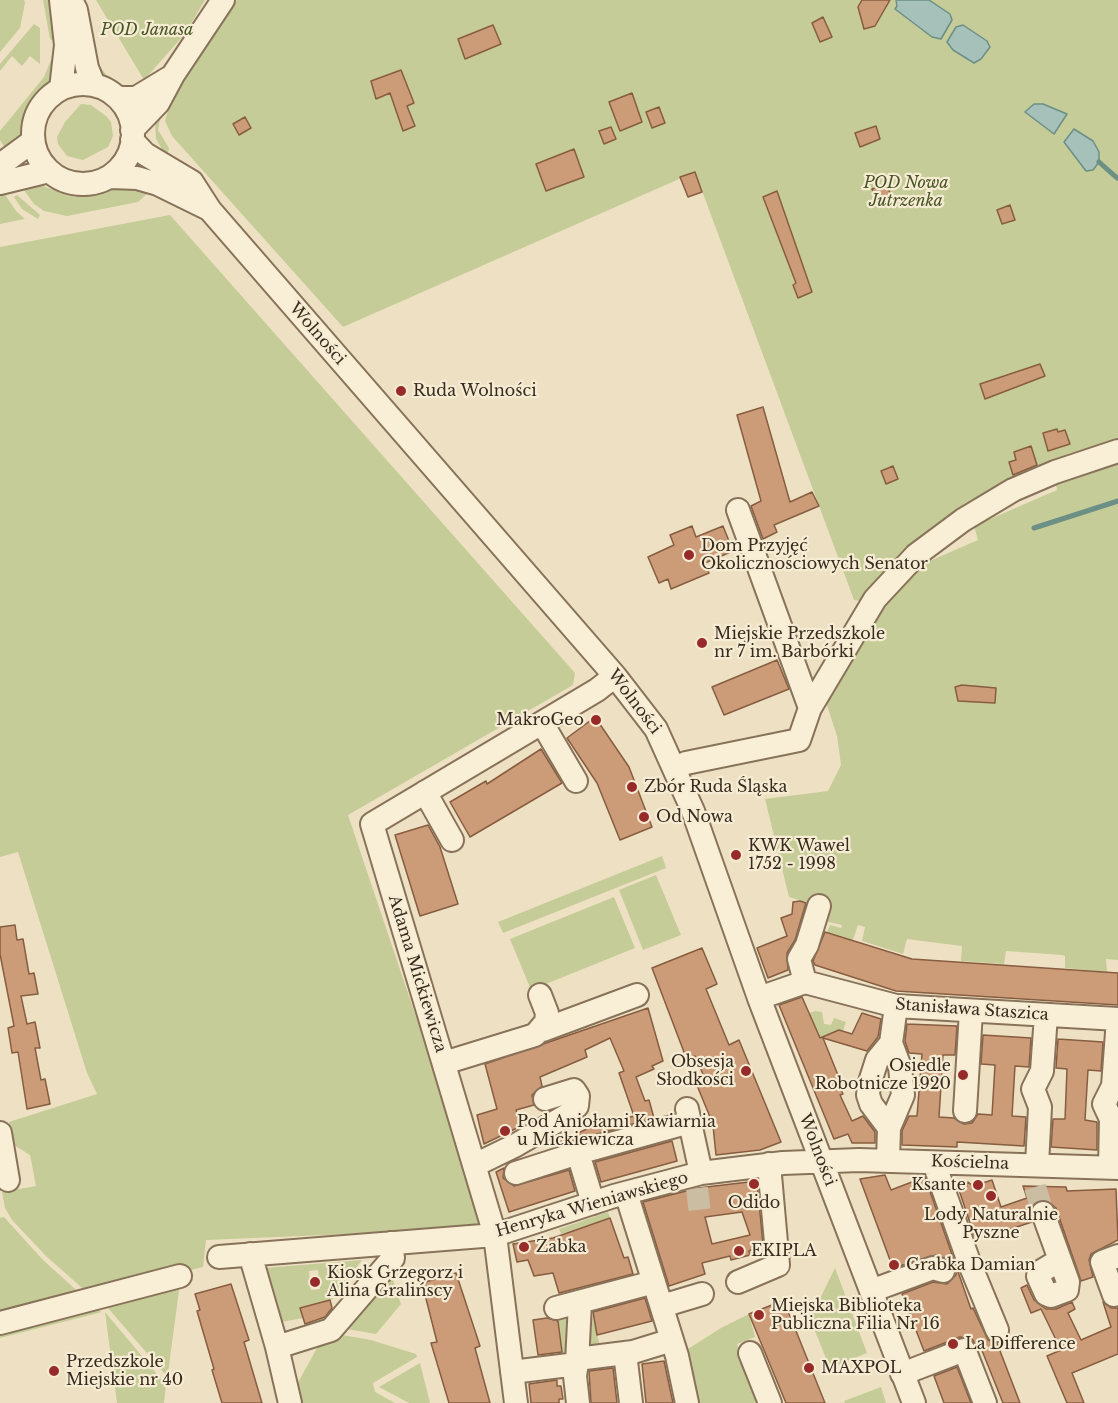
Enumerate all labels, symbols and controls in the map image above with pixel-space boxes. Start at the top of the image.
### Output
park label: POD Janasa [101,20,193,40]
park label: POD Nowa Jutrzenka [863,173,949,211]
street label: Wolności [285,299,349,369]
place label: Ruda Wolności [413,381,537,401]
marker: Ruda Wolności [394,384,408,398]
place label: Dom Przyjęć Okolicznościowych Senator [701,536,928,574]
marker: Dom Przyjęć Okolicznościowych Senator [682,548,696,562]
place label: Miejskie Przedszkole nr 7 im. Barbórki [714,624,885,662]
marker: Miejskie Przedszkole nr 7 im. Barbórki [695,636,709,650]
street label: Wolności [603,666,665,738]
place label: MakroGeo [496,710,584,730]
marker: MakroGeo [589,713,603,727]
place label: Zbór Ruda Śląska [644,777,787,797]
marker: Zbór Ruda Śląska [625,780,639,794]
place label: Od Nowa [656,807,733,827]
marker: Od Nowa [637,810,651,824]
place label: KWK Wawel 1752 - 1998 [748,836,850,874]
marker: KWK Wawel 1752 - 1998 [729,848,743,862]
street label: Adama Mickiewicza [384,893,450,1055]
street label: Stanisława Staszica [895,995,1049,1025]
place label: Obsesja Słodkości [656,1052,734,1090]
place label: Osiedle Robotnicze 1920 [815,1056,951,1094]
marker: Obsesja Słodkości [739,1064,753,1078]
marker: Osiedle Robotnicze 1920 [956,1068,970,1082]
street label: Wolności [794,1111,840,1189]
place label: Pod Aniołami Kawiarnia u Mickiewicza [517,1112,716,1150]
marker: Pod Aniołami Kawiarnia u Mickiewicza [498,1124,512,1138]
street label: Kościelna [931,1152,1009,1174]
street label: Henryka Wieniawskiego [494,1168,690,1242]
place label: Ksante [911,1175,966,1195]
marker: Odido [747,1177,761,1191]
marker: Ksante [971,1178,985,1192]
marker: Lody Naturalnie Pyszne [984,1189,998,1203]
place label: Odido [728,1193,780,1213]
place label: Lody Naturalnie Pyszne [924,1205,1058,1243]
place label: Żabka [536,1237,586,1257]
marker: Żabka [517,1240,531,1254]
place label: EKIPLA [751,1241,817,1261]
marker: EKIPLA [732,1244,746,1258]
place label: Grabka Damian [906,1255,1036,1275]
marker: Grabka Damian [887,1258,901,1272]
place label: Kiosk Grzegorz i Alina Gralińscy [327,1263,463,1301]
marker: Kiosk Grzegorz i Alina Gralińscy [308,1275,322,1289]
place label: Miejska Biblioteka Publiczna Filia Nr 16 [771,1296,940,1334]
marker: Miejska Biblioteka Publiczna Filia Nr 16 [752,1308,766,1322]
place label: La Difference [965,1334,1076,1354]
marker: La Difference [946,1337,960,1351]
place label: Przedszkole Miejskie nr 40 [66,1352,183,1390]
place label: MAXPOL [821,1358,901,1378]
marker: MAXPOL [802,1361,816,1375]
marker: Przedszkole Miejskie nr 40 [47,1364,61,1378]

